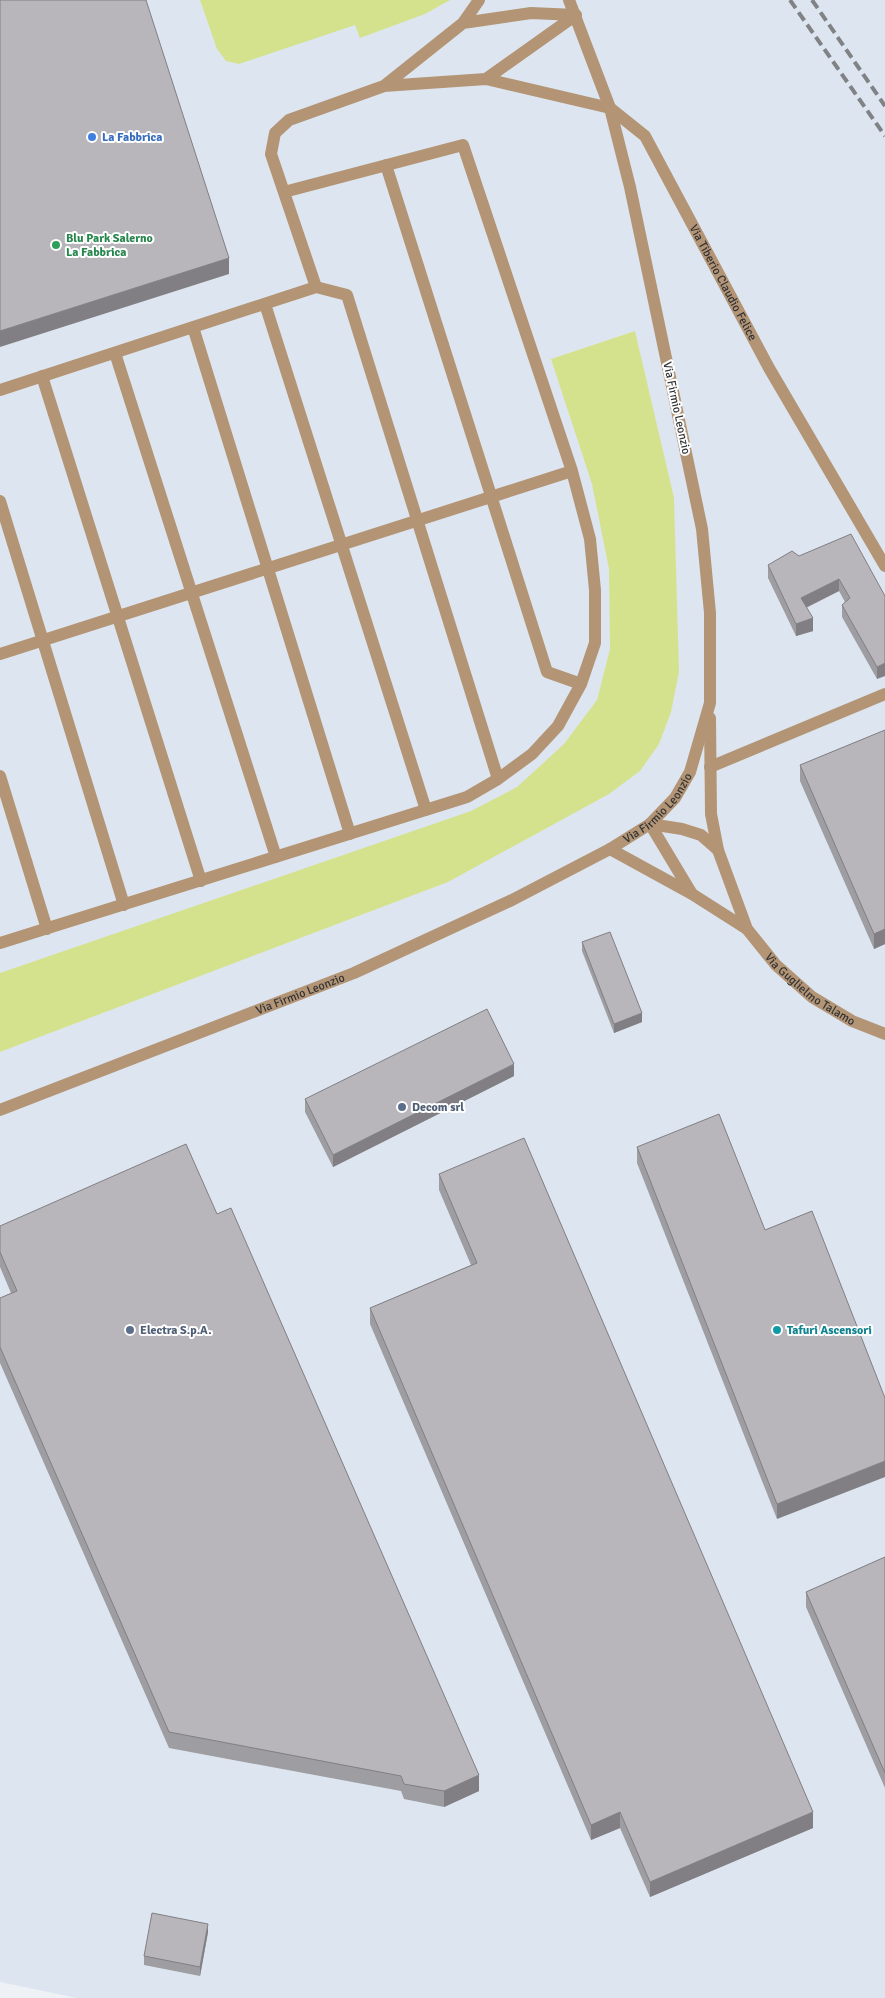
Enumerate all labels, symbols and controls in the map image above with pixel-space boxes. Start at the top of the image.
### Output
place label: La Fabbrica [102,130,162,145]
marker: La Fabbrica [86,131,98,143]
street label: Via Tiberio Claudio Felice [686,222,760,343]
place label: Blu Park Salerno La Fabbrica [66,231,153,260]
marker: Blu Park Salerno La Fabbrica [50,239,62,251]
street label: Via Firmio Leonzio [659,361,694,456]
street label: Via Firmio Leonzio [621,770,696,847]
street label: Via Guglielmo Talamo [761,950,858,1029]
street label: Via Firmio Leonzio [254,970,347,1018]
place label: Decom srl [412,1100,464,1115]
marker: Decom srl [396,1101,408,1113]
place label: Electra S.p.A. [140,1323,212,1338]
place label: Tafuri Ascensori [787,1323,872,1338]
marker: Electra S.p.A. [124,1324,136,1336]
marker: Tafuri Ascensori [771,1324,783,1336]

